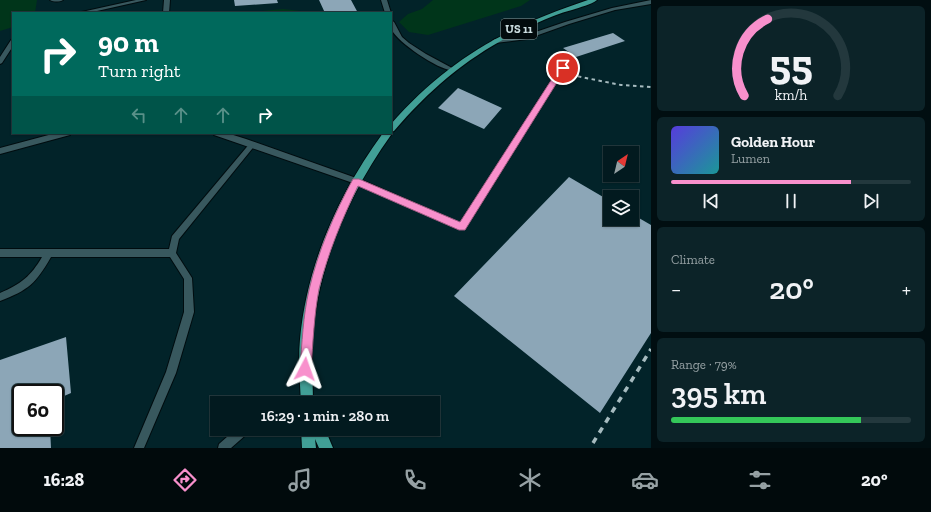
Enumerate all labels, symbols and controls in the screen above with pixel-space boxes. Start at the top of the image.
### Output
road number: US 11 [501,19,537,39]
text: 90 m [98,26,159,59]
icon: right [32,28,84,80]
text: 55 [769,40,813,90]
pin [546,51,580,85]
icon: arrive [552,57,574,79]
text: Turn right [98,60,180,82]
text: km/h [775,87,807,104]
icon: left [128,104,150,126]
icon: ahead [170,104,192,126]
icon: ahead [212,104,234,126]
icon: right [254,104,276,126]
text: Golden Hour [731,133,815,151]
north arrow [603,146,639,182]
map controls [603,146,639,226]
text: Lumen [731,151,770,166]
button: layers [603,190,639,226]
icon: previous [700,190,722,212]
icon: pause [780,190,802,212]
icon: next [860,190,882,212]
text: Climate [671,252,715,267]
text: 20° [769,271,814,307]
text: − [671,276,681,303]
text: + [902,276,911,303]
position arrow [284,348,326,390]
text: Range · 79% [671,357,737,372]
text: 395 km [671,376,766,412]
speed limit sign: 60 [12,384,64,436]
text: 16:29 · 1 min · 280 m [261,407,389,425]
icon: directions [171,466,199,494]
icon: music [286,466,314,494]
icon: phone [401,466,429,494]
icon: climate [516,466,544,494]
icon: car [631,466,659,494]
icon: filters [746,466,774,494]
text: 16:28 [43,469,84,491]
text: 20° [861,469,887,491]

